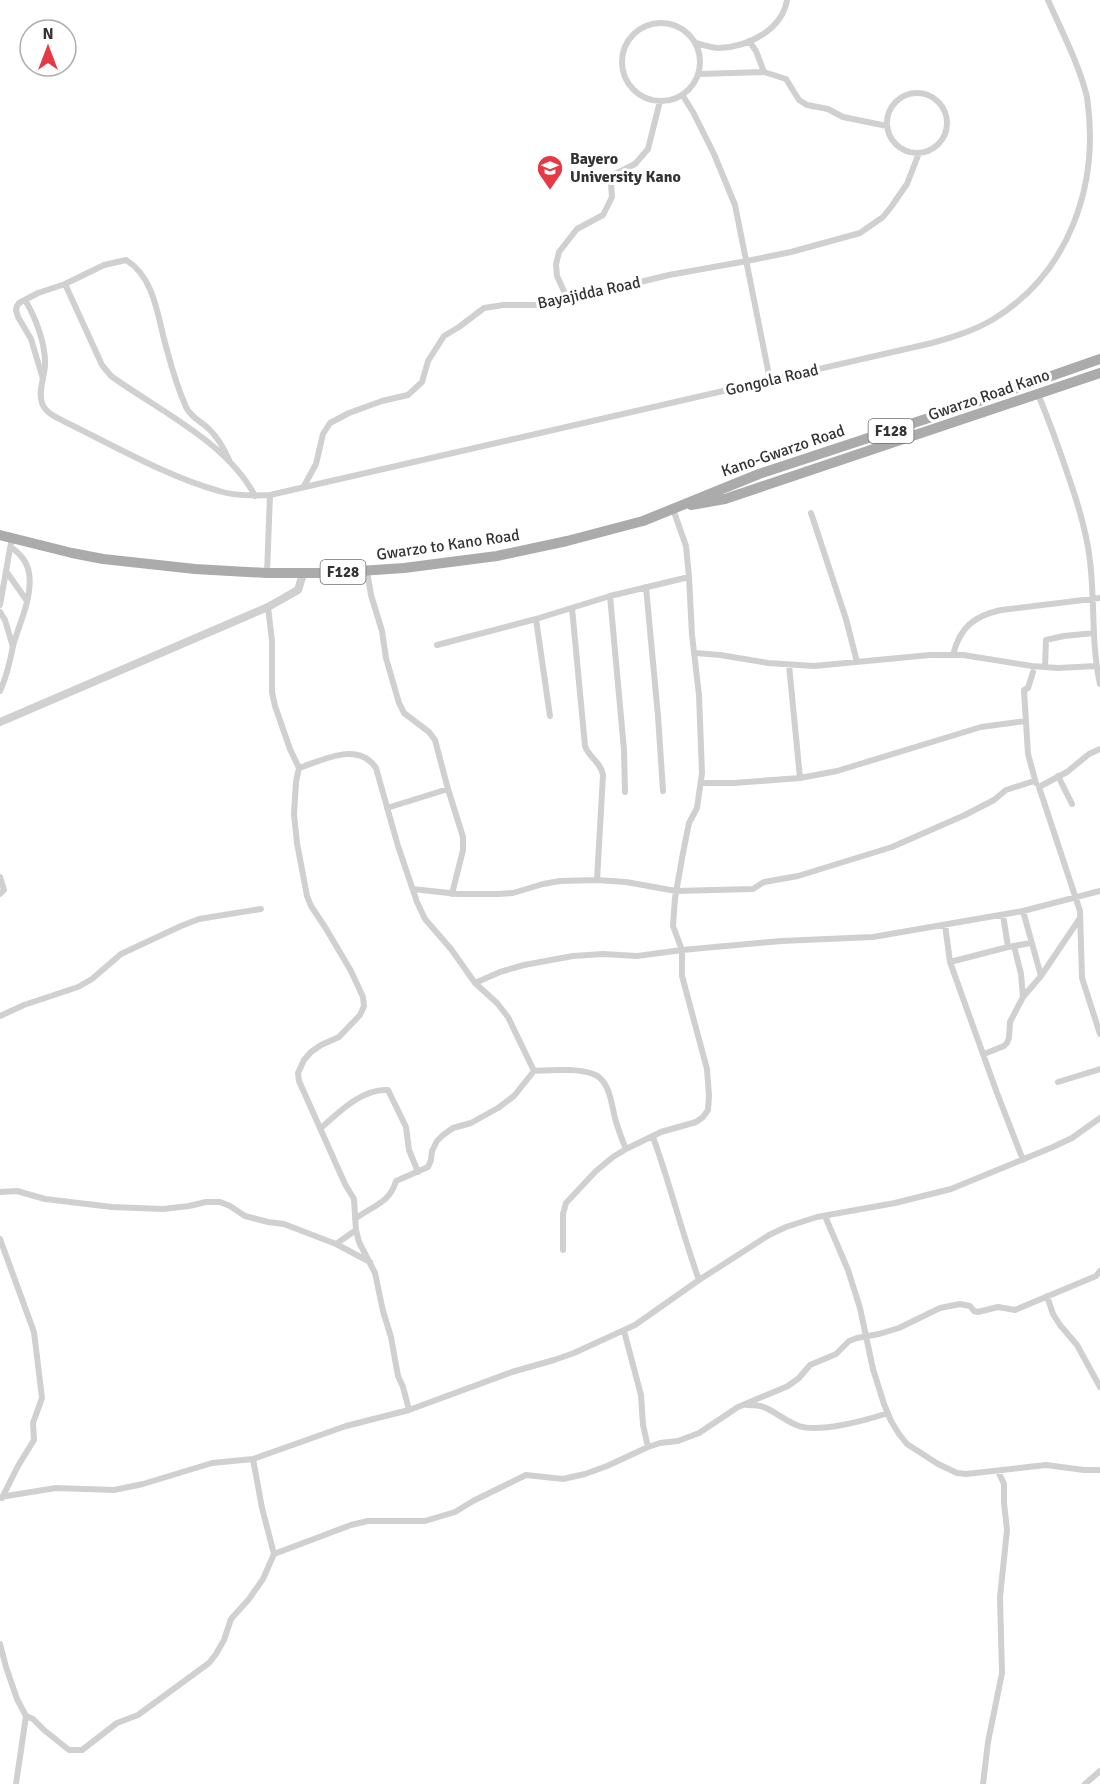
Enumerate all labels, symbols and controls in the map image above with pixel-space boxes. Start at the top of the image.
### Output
north arrow [18,18,78,78]
text: N [42,24,54,44]
place label: Bayero University Kano [570,149,681,187]
school or university icon: Bayero University Kano [535,153,565,191]
street label: Bayajidda Road [536,272,642,314]
street label: Gongola Road [724,360,820,400]
street label: Gwarzo Road Kano [926,365,1052,425]
road number: F128 [868,419,914,443]
street label: Kano-Gwarzo Road [719,421,847,481]
street label: Gwarzo to Kano Road [375,525,521,565]
road number: F128 [320,560,366,584]

